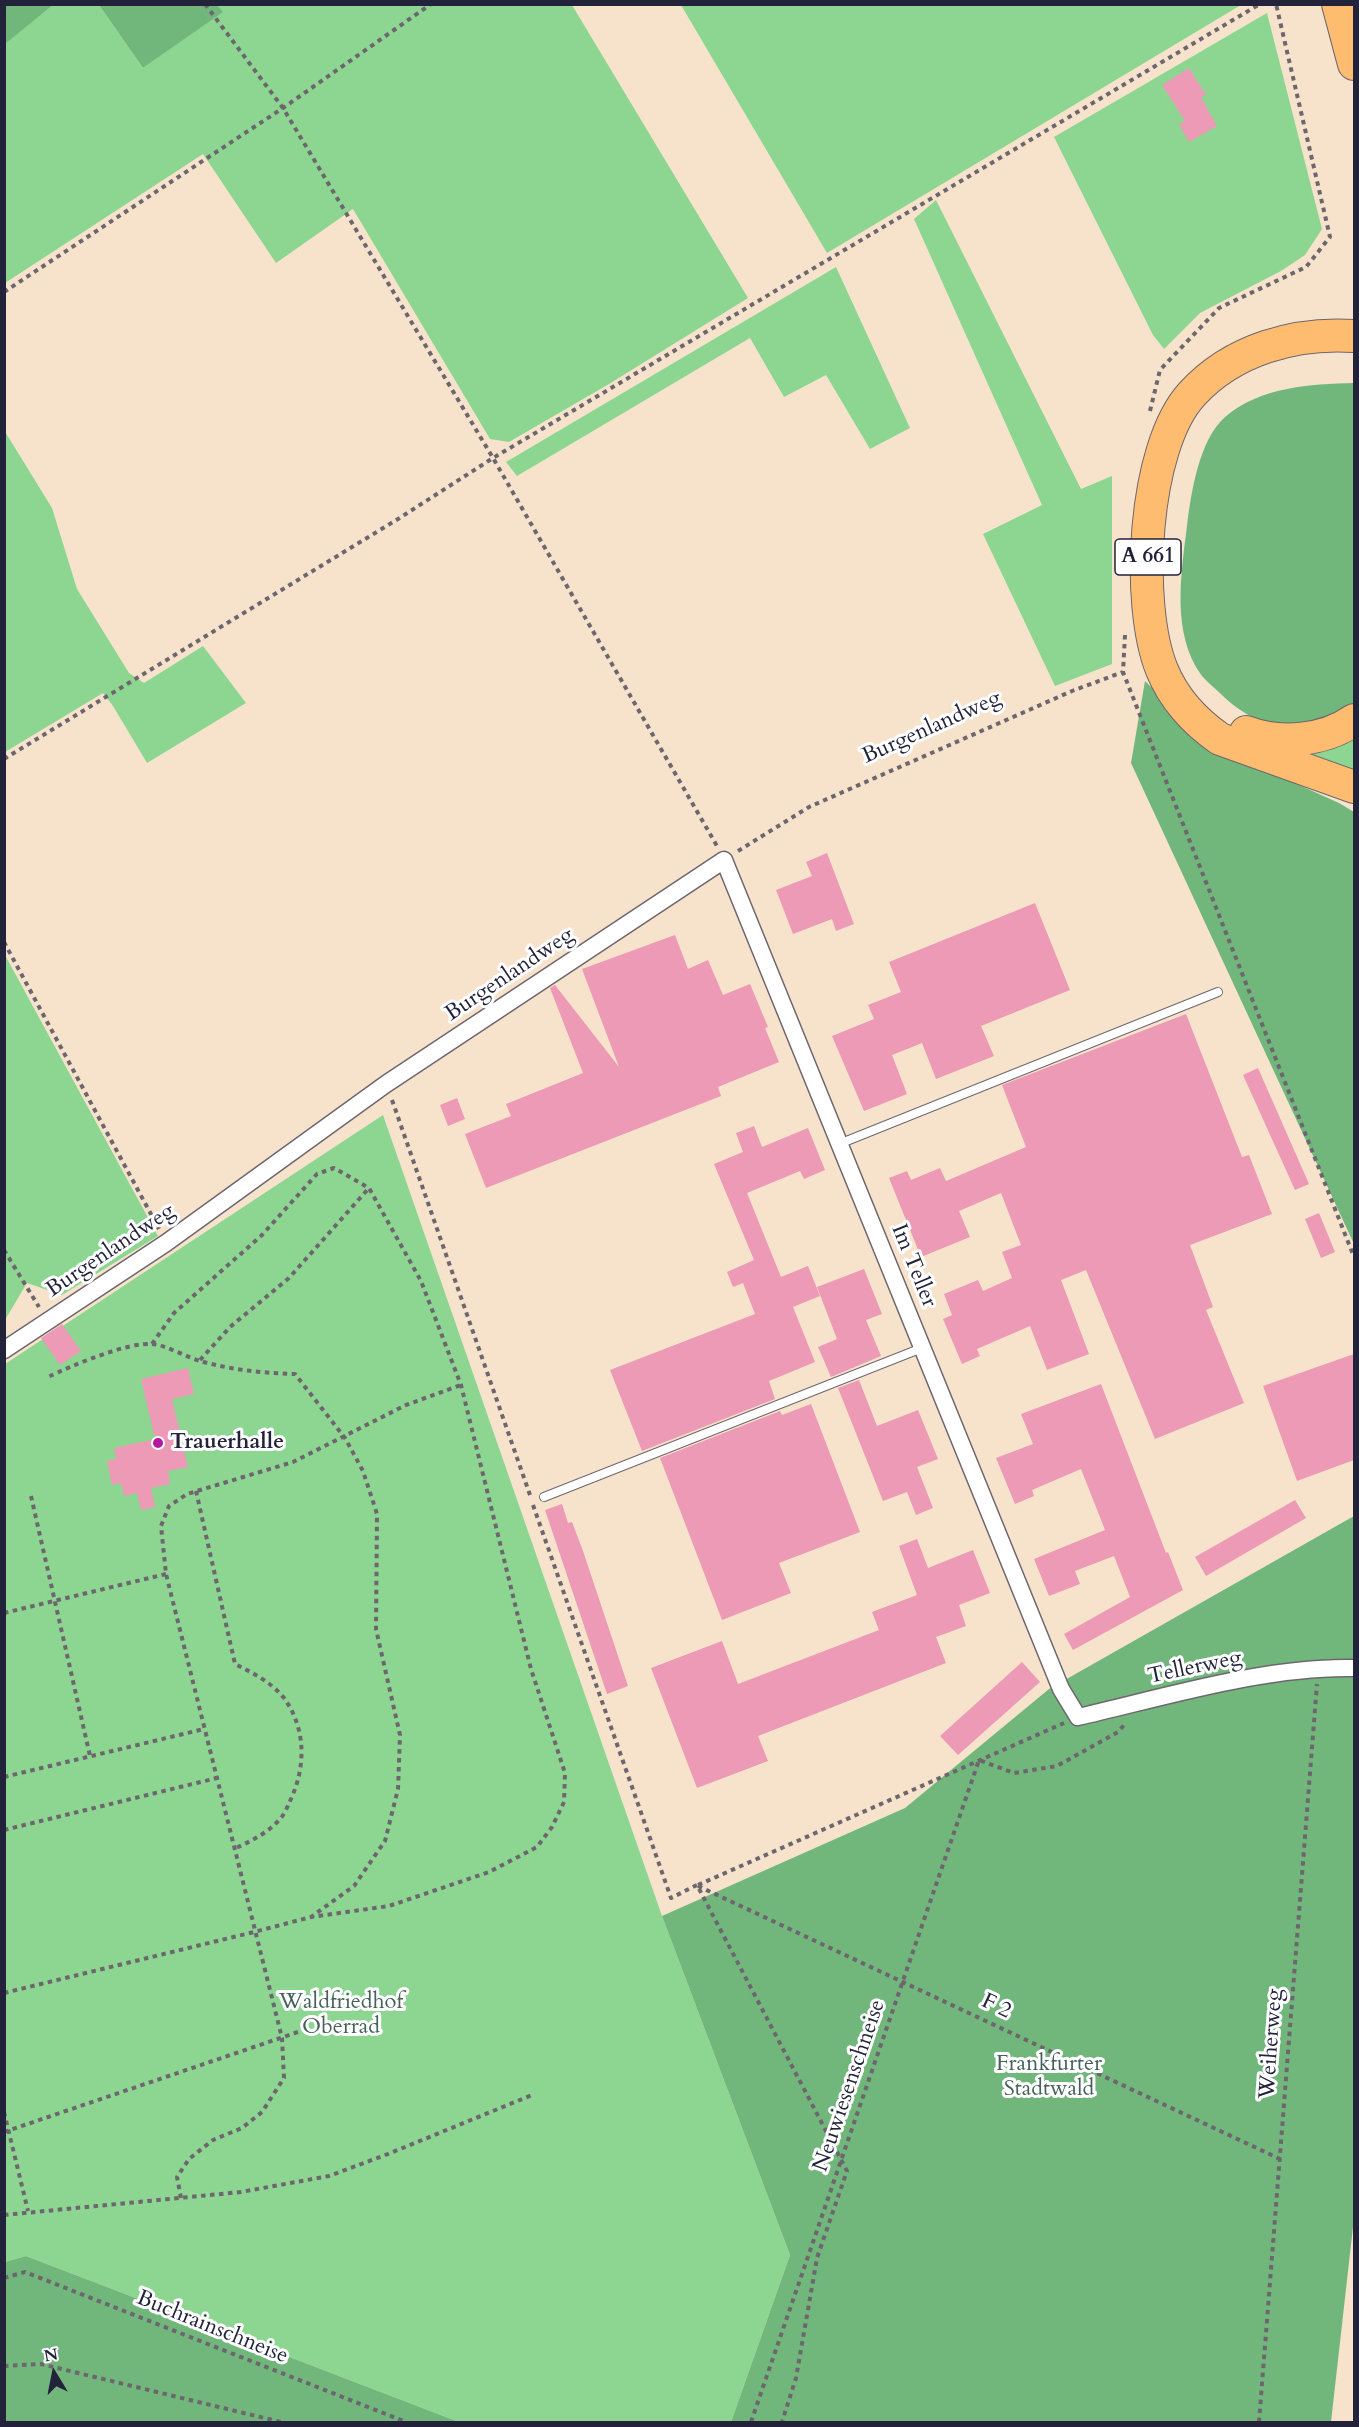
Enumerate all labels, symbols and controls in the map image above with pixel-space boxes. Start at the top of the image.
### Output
road number: A 661 [1115,539,1181,575]
street label: Burgenlandweg [859,686,1005,770]
street label: Burgenlandweg [441,922,579,1028]
street label: Burgenlandweg [42,1198,180,1304]
street label: Im Teller [884,1221,942,1311]
place label: Trauerhalle [170,1430,284,1456]
marker: Trauerhalle [151,1436,165,1450]
street label: Tellerweg [1146,1645,1244,1691]
street label: Weiherweg [1255,1988,1289,2100]
street label: F 2 [977,1989,1015,2025]
park label: Waldfriedhof Oberrad [279,1990,403,2042]
street label: Neuwiesenschneise [808,1997,892,2175]
park label: Frankfurter Stadtwald [996,2052,1102,2104]
street label: Buchrainschneise [132,2286,292,2370]
north arrow [24,2343,84,2403]
text: N [42,2343,60,2367]

